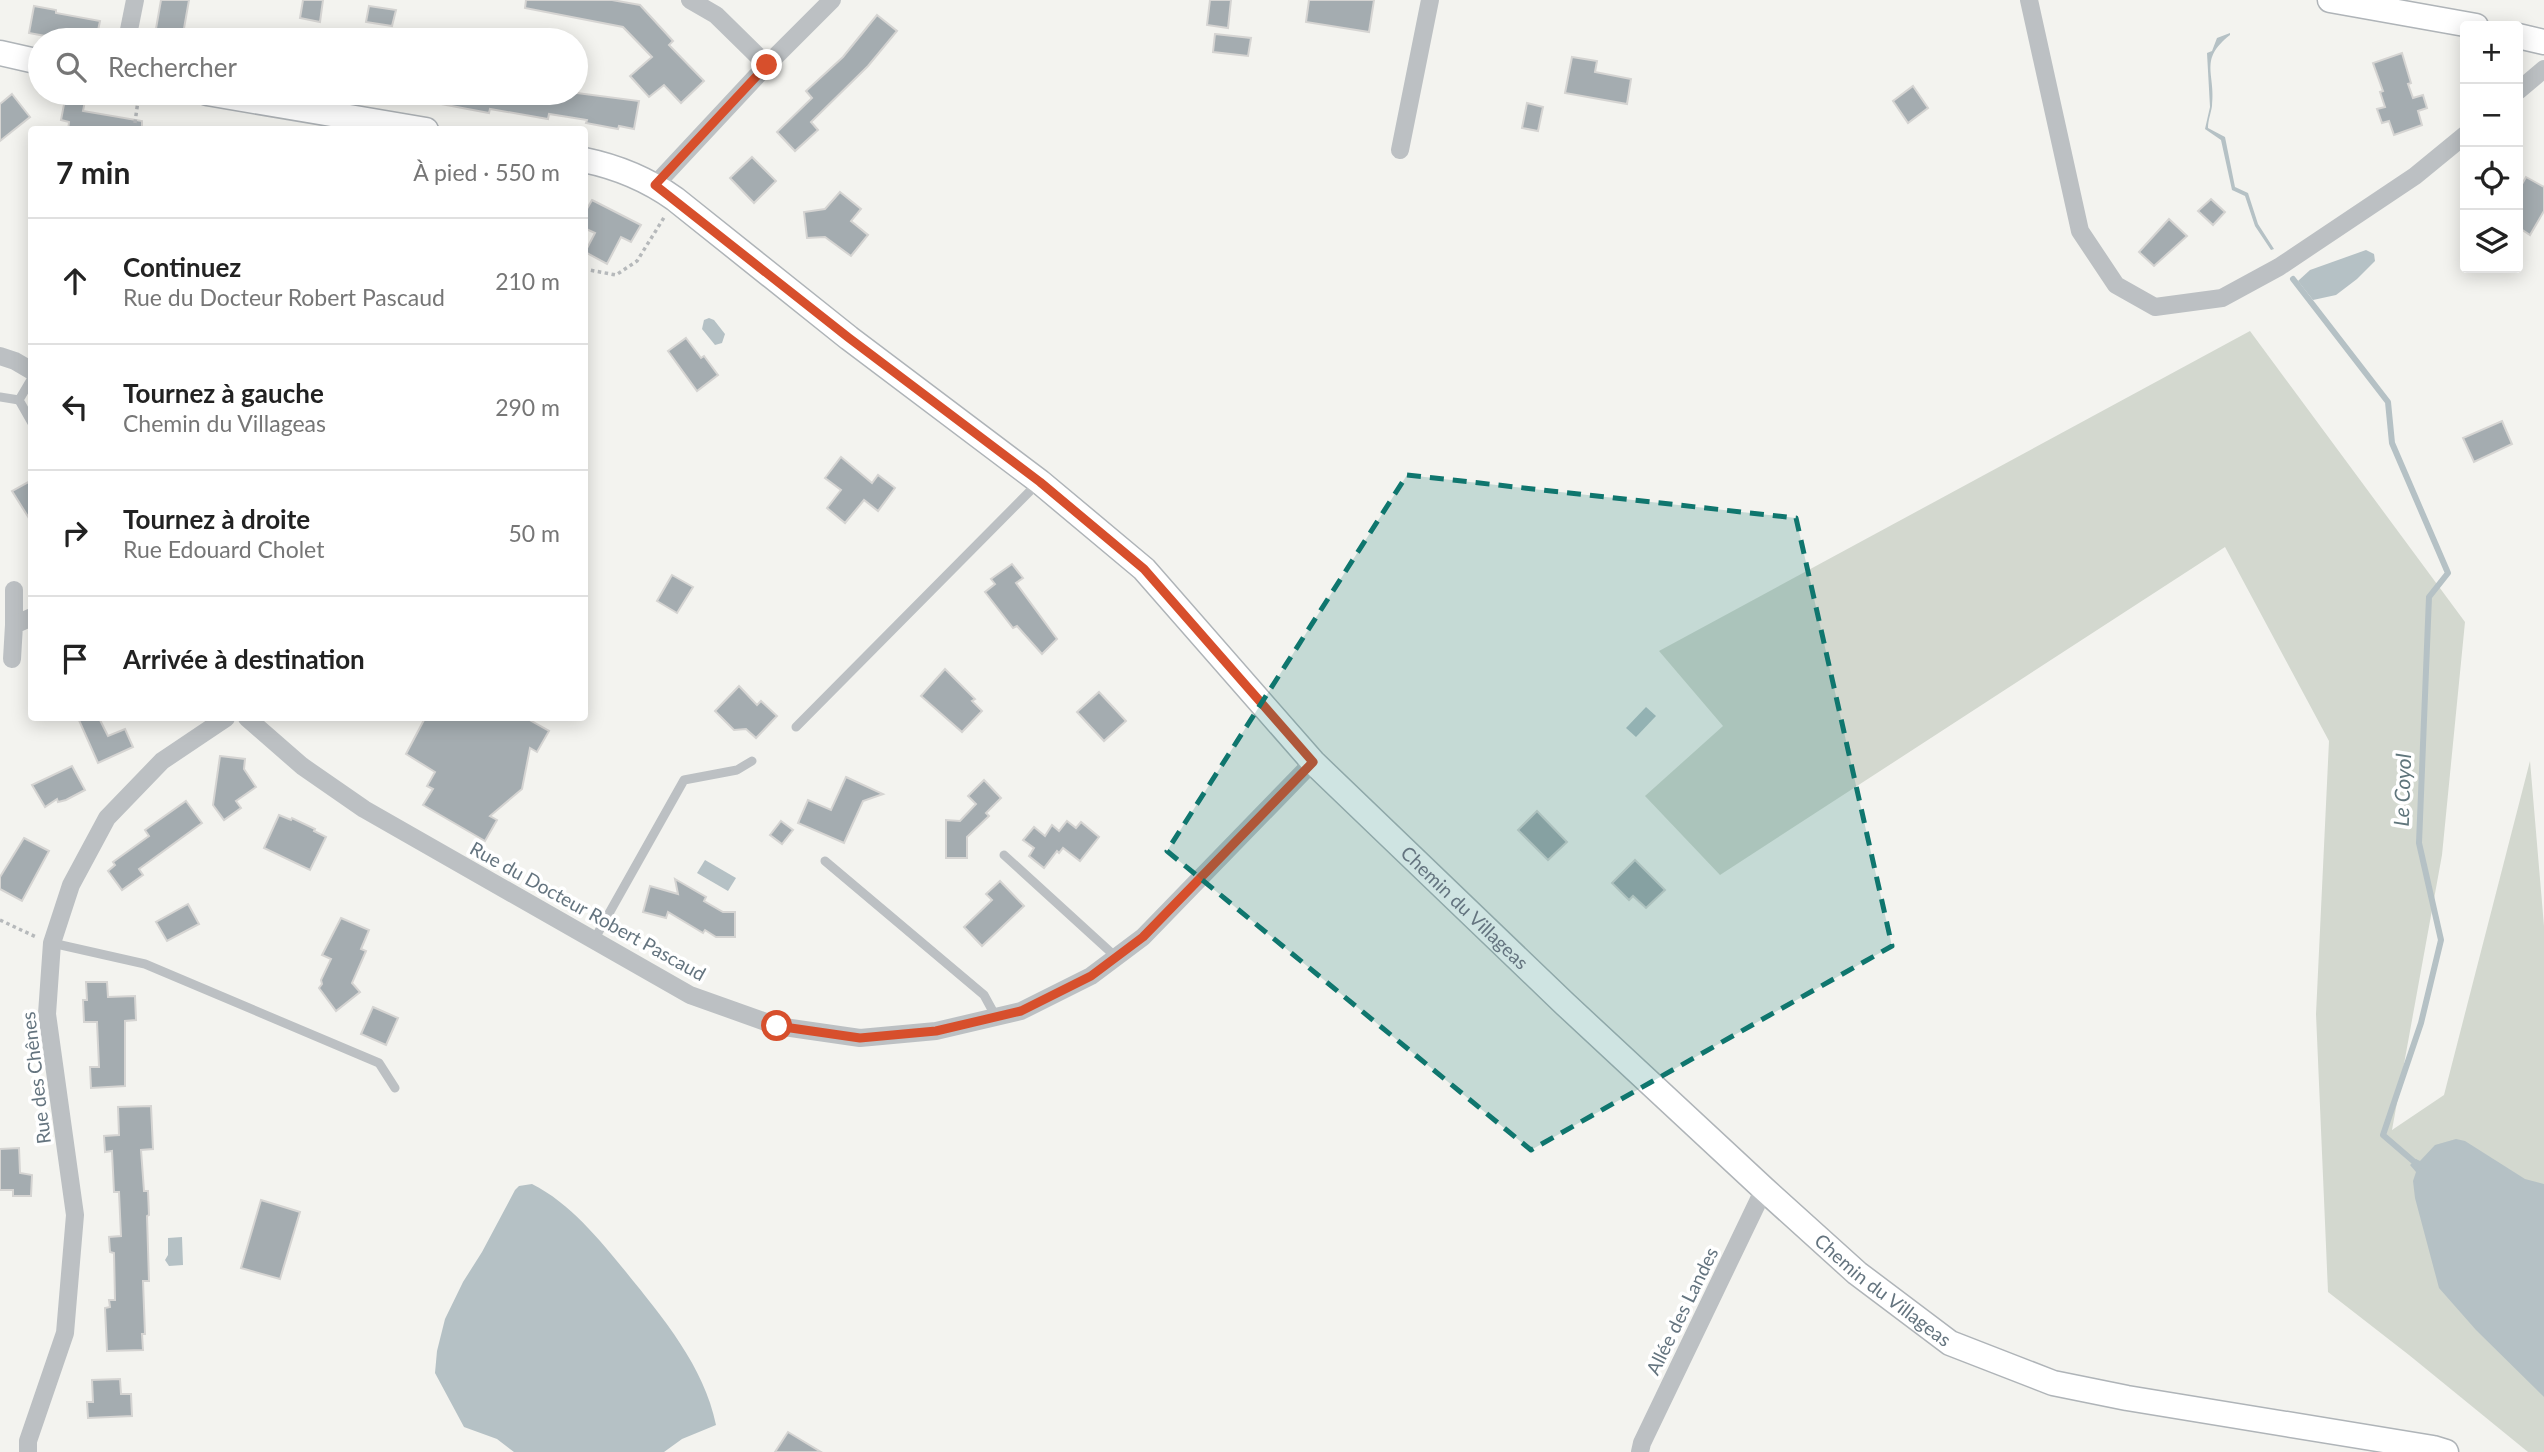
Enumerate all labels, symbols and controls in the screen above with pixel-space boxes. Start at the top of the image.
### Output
map controls [2460,21,2523,273]
button: + [2460,21,2523,84]
search box [28,28,588,105]
icon: search [52,48,90,86]
route end [751,49,782,80]
text: Rechercher [108,51,237,83]
button: − [2460,84,2523,147]
button: locate [2460,147,2523,210]
text: 7 min [56,154,130,190]
text: À pied · 550 m [413,158,560,186]
button: layers [2460,210,2523,273]
text: Continuez [123,251,241,283]
icon: ahead [56,262,94,300]
text: 210 m [495,267,560,295]
text: Rue du Docteur Robert Pascaud [123,283,445,311]
text: Tournez à gauche [123,377,324,409]
icon: left [56,388,94,426]
text: 290 m [495,393,560,421]
text: Chemin du Villageas [123,409,326,437]
text: Tournez à droite [123,503,310,535]
icon: right [56,514,94,552]
text: 50 m [509,519,560,547]
text: Rue Edouard Cholet [123,535,324,563]
icon: arrive [56,640,94,678]
text: Arrivée à destination [123,643,365,675]
water label: Le Coyol [2388,753,2415,827]
street label: Rue du Docteur Robert Pascaud [466,836,710,985]
street label: Chemin du Villageas [1397,841,1533,974]
route start [761,1010,792,1041]
street label: Rue des Chênes [16,1011,55,1145]
street label: Chemin du Villageas [1810,1229,1956,1351]
street label: Allée des Landes [1641,1243,1722,1378]

